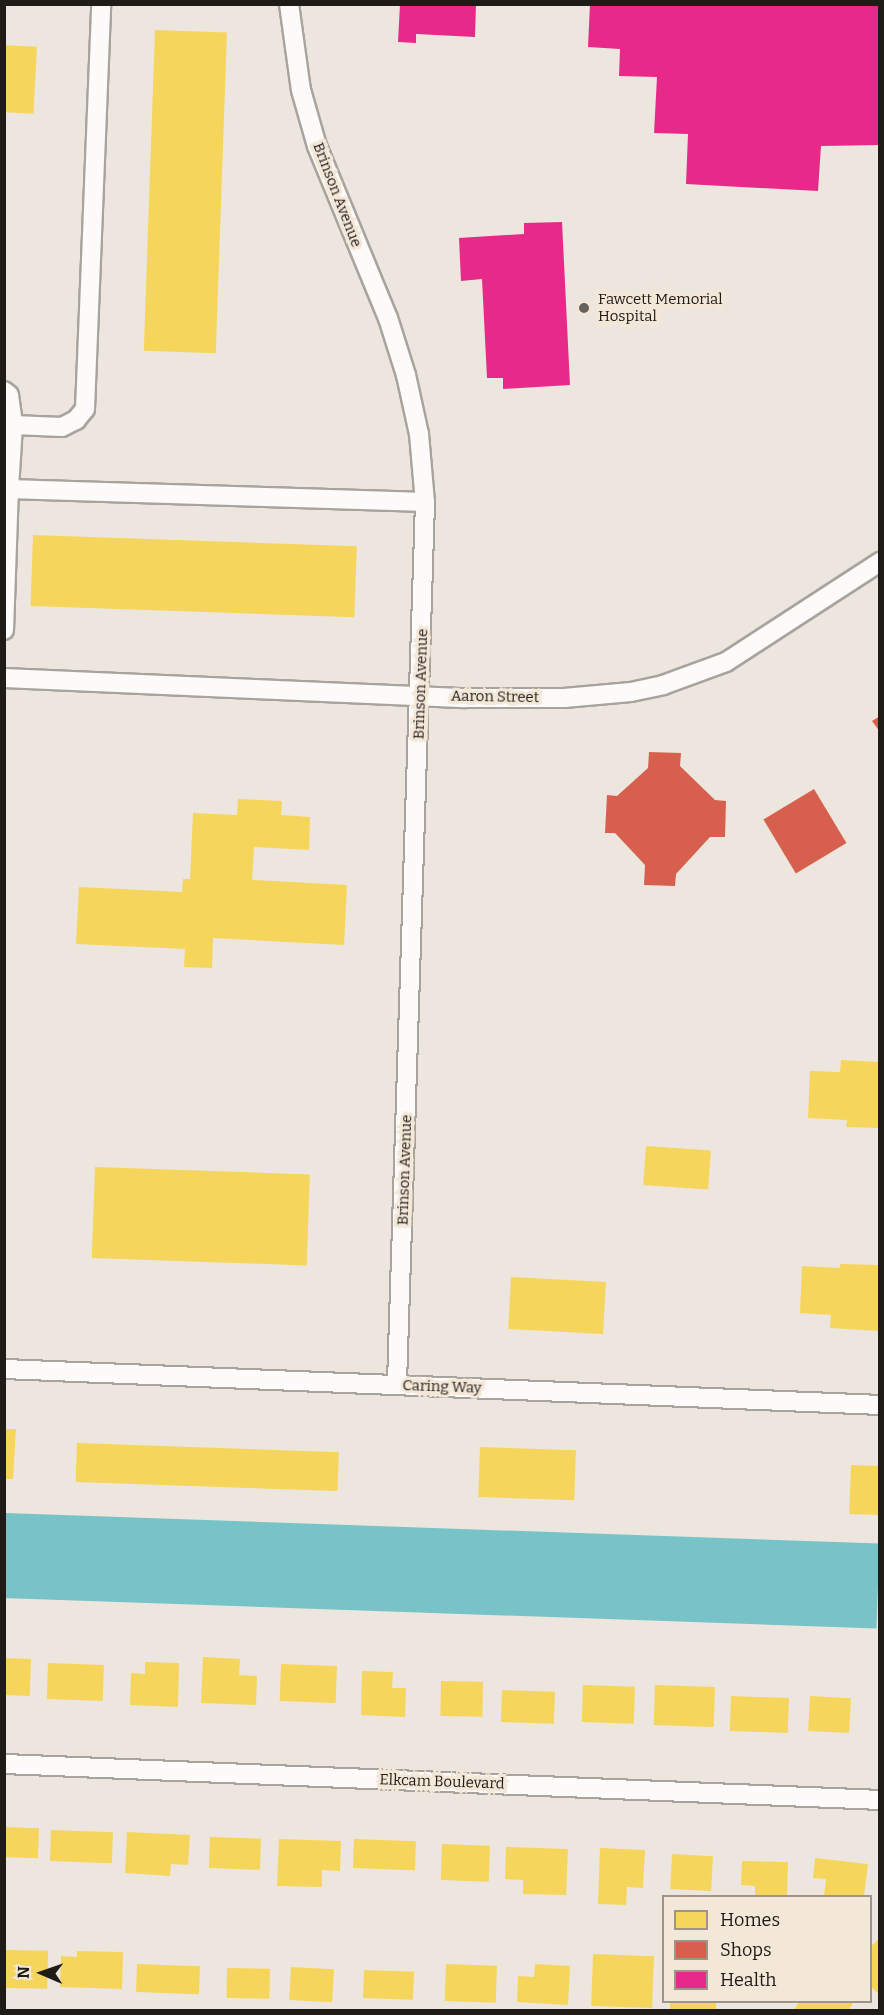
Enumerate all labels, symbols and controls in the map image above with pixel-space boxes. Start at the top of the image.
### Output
street label: Brinson Avenue [309,140,365,250]
place label: Fawcett Memorial Hospital [598,290,722,325]
marker: Fawcett Memorial Hospital [575,299,593,317]
street label: Brinson Avenue [410,628,432,740]
street label: Aaron Street [451,687,539,707]
street label: Brinson Avenue [394,1114,416,1226]
street label: Caring Way [402,1377,482,1397]
street label: Elkcam Boulevard [379,1771,505,1793]
legend [662,1895,872,2003]
text: Homes [720,1909,780,1931]
text: Shops [720,1939,772,1961]
north arrow [12,1943,72,2003]
text: N [14,1966,33,1979]
text: Health [720,1969,776,1991]

